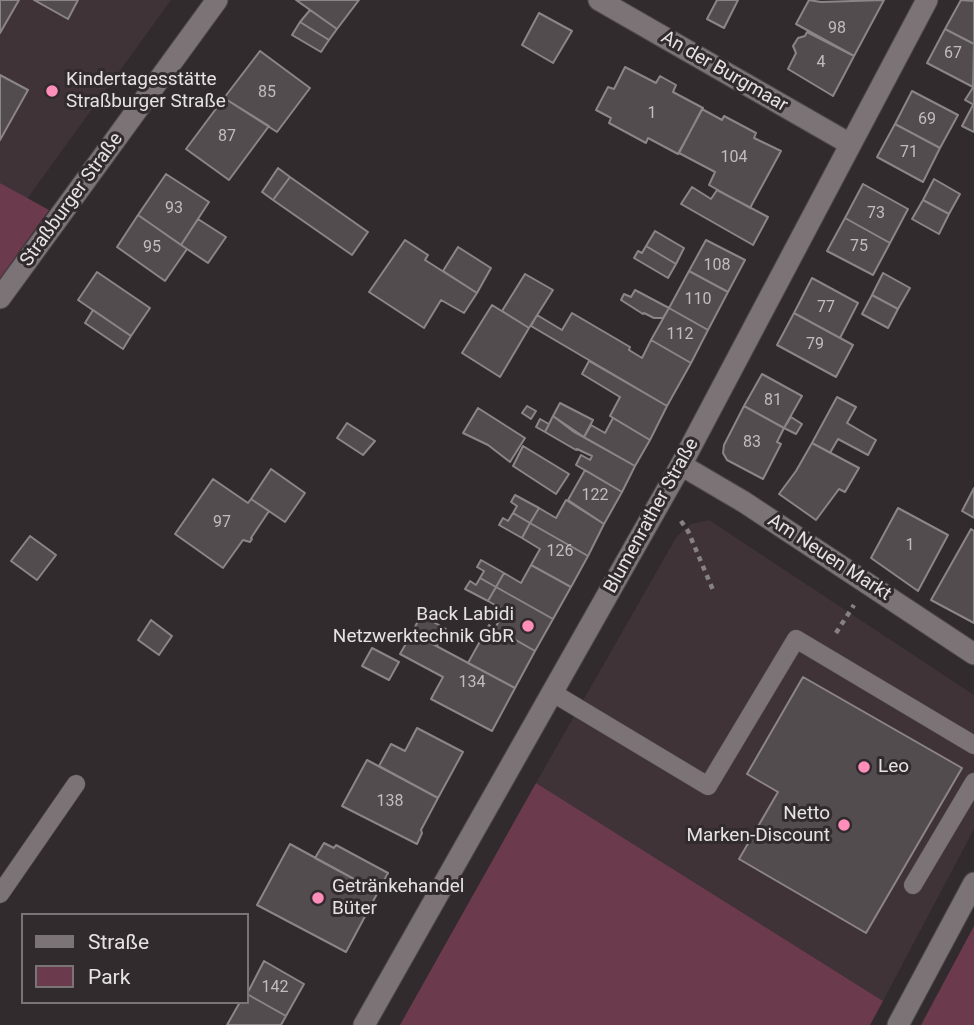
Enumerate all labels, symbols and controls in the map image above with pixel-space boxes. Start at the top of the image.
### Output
house number: 98 [828,19,846,39]
street label: An der Burgmaar [657,26,791,118]
house number: 67 [944,44,962,64]
house number: 4 [817,53,825,73]
place label: Kindertagesstätte Straßburger Straße [66,69,226,113]
marker: Kindertagesstätte Straßburger Straße [44,83,60,99]
house number: 85 [258,83,276,103]
house number: 1 [648,104,656,124]
house number: 69 [918,110,936,130]
house number: 87 [218,127,236,147]
street label: Straßburger Straße [16,129,128,271]
house number: 71 [900,143,918,163]
house number: 104 [721,148,747,168]
house number: 93 [165,199,183,219]
house number: 73 [867,204,885,224]
house number: 75 [850,237,868,257]
house number: 95 [143,238,161,258]
house number: 108 [704,256,730,276]
house number: 110 [685,290,711,310]
house number: 77 [817,298,835,318]
house number: 112 [667,325,693,345]
house number: 79 [806,335,824,355]
house number: 81 [764,391,782,411]
house number: 83 [743,433,761,453]
street label: Blumenrather Straße [600,434,704,598]
house number: 122 [582,486,608,506]
street label: Am Neuen Markt [763,510,895,606]
house number: 97 [213,513,231,533]
house number: 1 [906,536,914,556]
house number: 126 [547,542,573,562]
place label: Back Labidi Netzwerktechnik GbR [333,604,514,648]
marker: Back Labidi Netzwerktechnik GbR [520,618,536,634]
house number: 134 [459,673,485,693]
place label: Leo [878,756,909,778]
marker: Leo [856,759,872,775]
house number: 138 [377,792,403,812]
place label: Netto Marken-Discount [687,803,830,847]
marker: Netto Marken-Discount [836,817,852,833]
place label: Getränkehandel Büter [332,876,464,920]
marker: Getränkehandel Büter [310,890,326,906]
legend [21,913,248,1004]
text: Straße [88,930,149,954]
text: Park [88,965,130,989]
house number: 142 [262,978,288,998]

